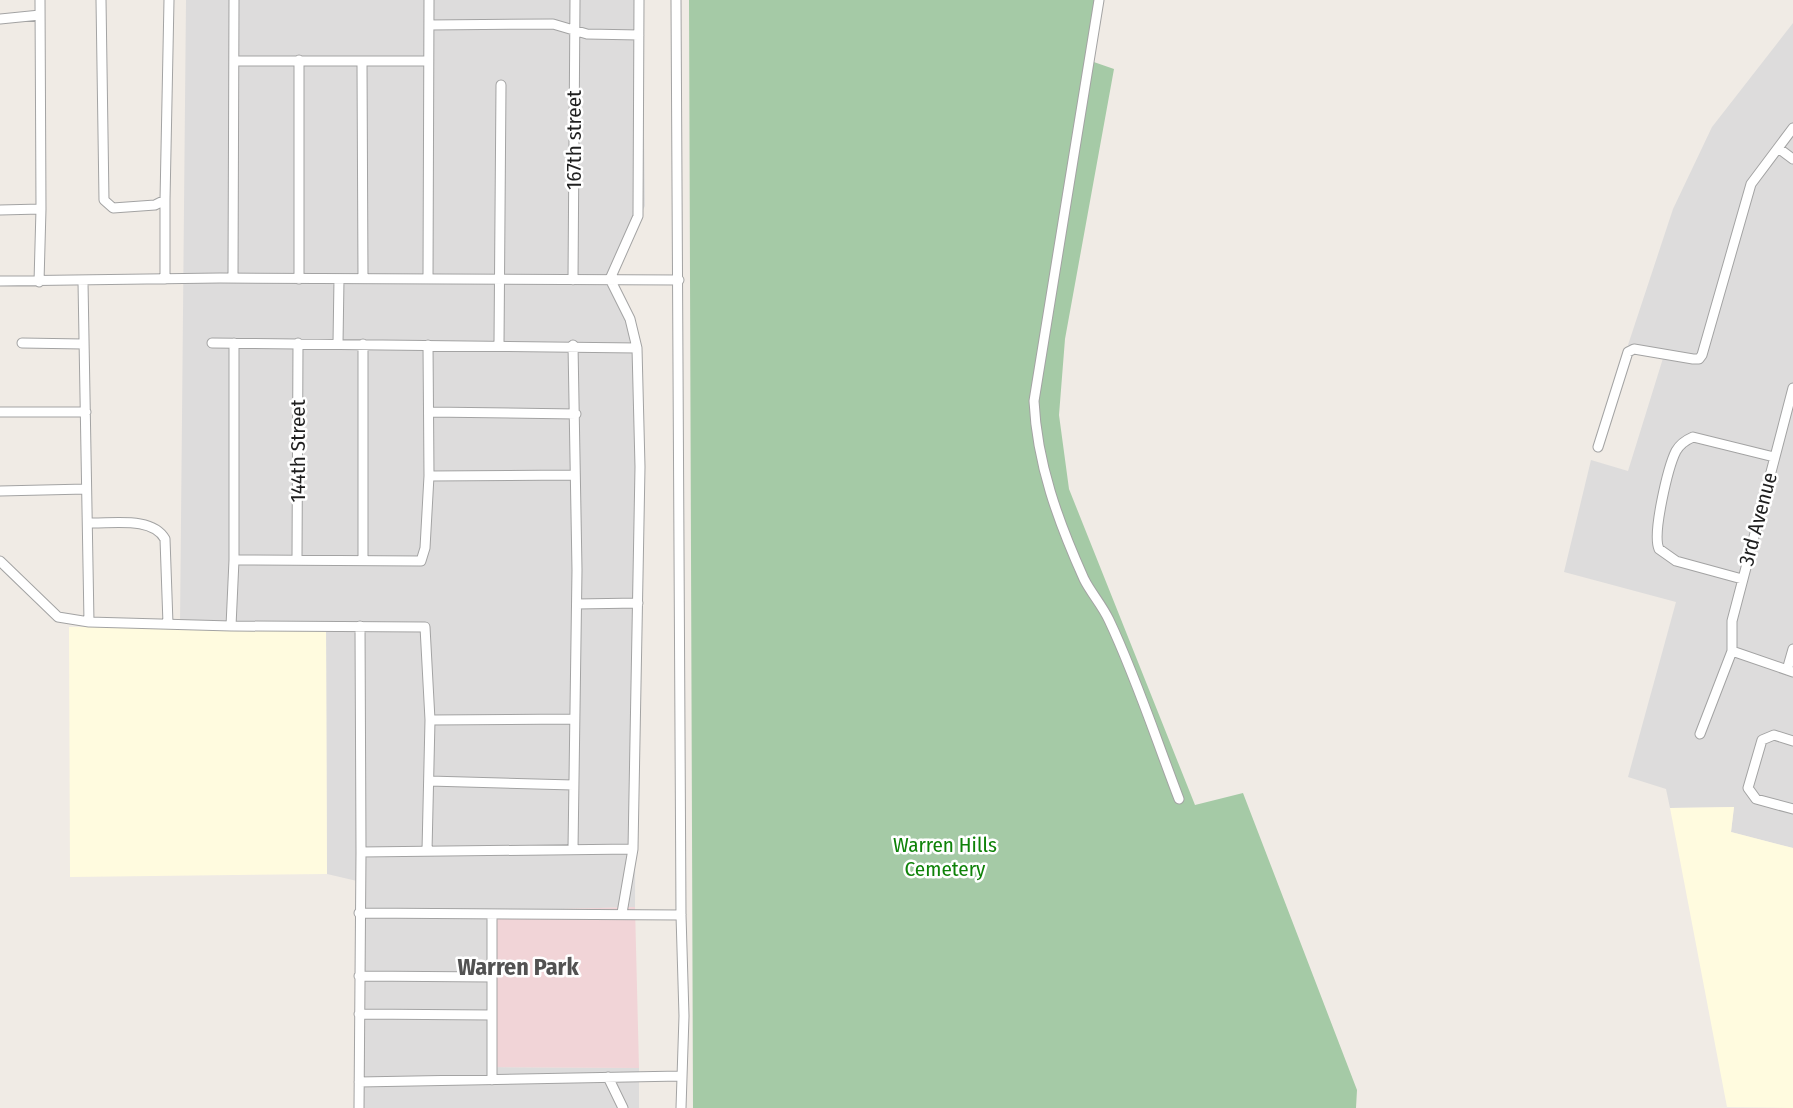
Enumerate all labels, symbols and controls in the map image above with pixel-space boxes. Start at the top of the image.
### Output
street label: 167th street [561,90,587,190]
street label: 144th Street [285,399,311,503]
street label: 3rd Avenue [1733,470,1783,568]
park label: Warren Hills Cemetery [893,832,997,882]
district label: Warren Park [457,953,579,981]

